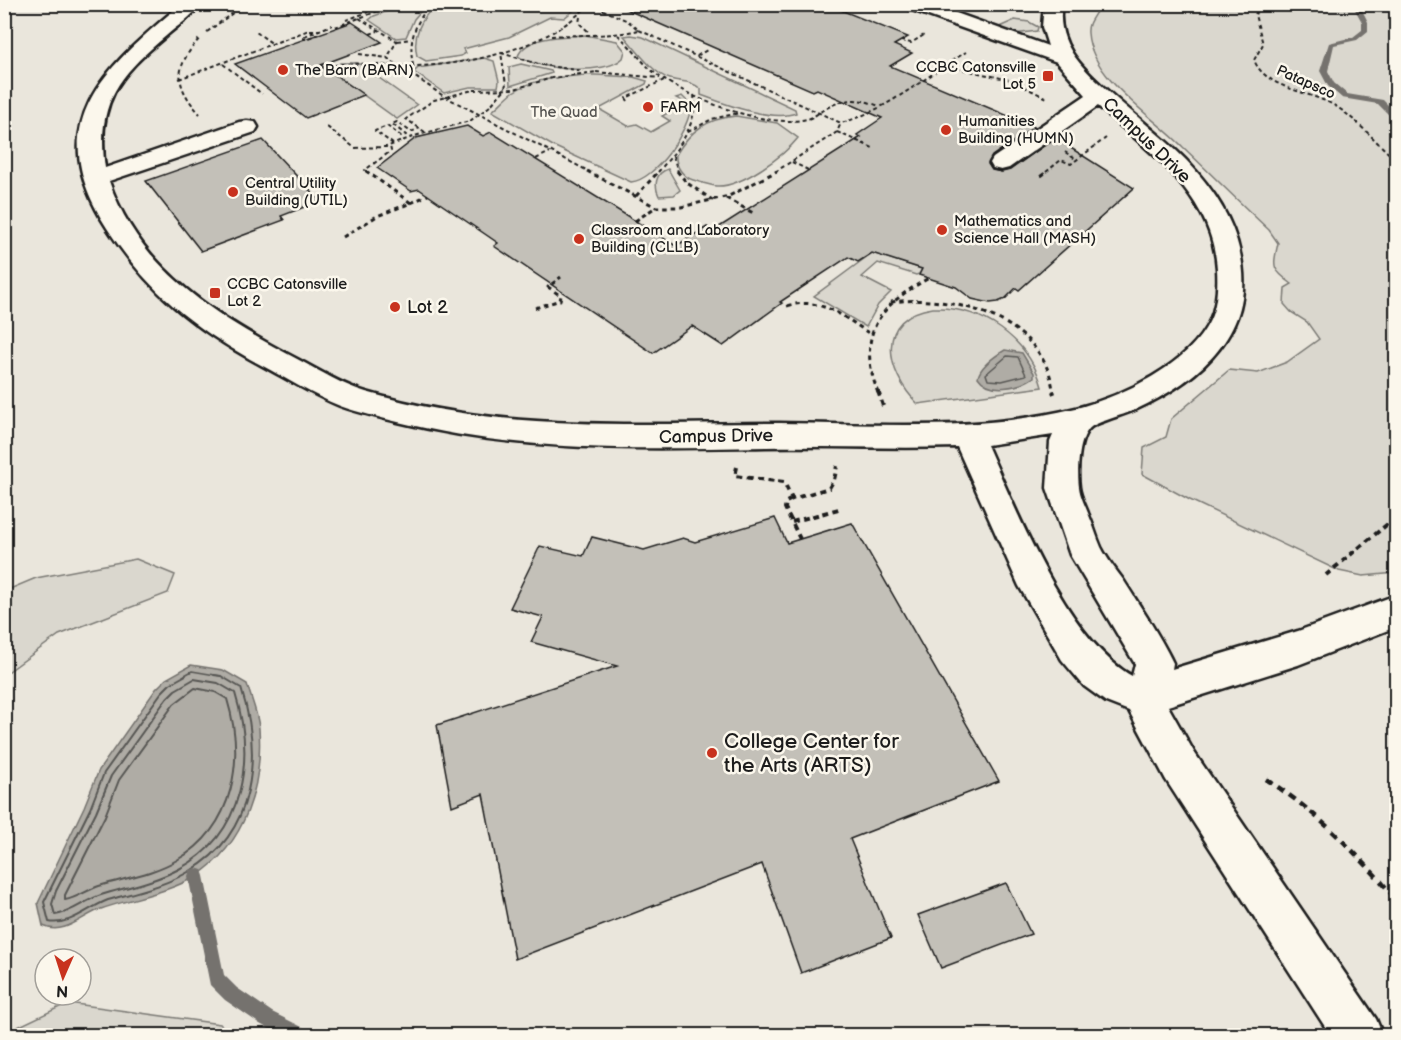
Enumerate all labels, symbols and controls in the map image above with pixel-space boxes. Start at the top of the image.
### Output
place label: CCBC Catonsville Lot 5 [916,58,1036,94]
place label: The Barn (BARN) [295,61,414,80]
street label: Patapsco [1273,61,1338,104]
marker: The Barn (BARN) [276,63,290,77]
marker: CCBC Catonsville Lot 5 [1041,69,1055,83]
street label: Campus Drive [1098,93,1195,188]
place label: FARM [660,98,701,117]
marker: FARM [641,100,655,114]
park label: The Quad [531,103,597,122]
place label: Humanities Building (HUMN) [958,112,1074,148]
marker: Humanities Building (HUMN) [939,123,953,137]
place label: Central Utility Building (UTIL) [245,174,348,210]
marker: Central Utility Building (UTIL) [226,185,240,199]
place label: Mathematics and Science Hall (MASH) [954,212,1096,248]
place label: Classroom and Laboratory Building (CLLB) [591,221,770,257]
marker: Mathematics and Science Hall (MASH) [935,223,949,237]
marker: Classroom and Laboratory Building (CLLB) [572,232,586,246]
place label: CCBC Catonsville Lot 2 [227,275,347,311]
marker: CCBC Catonsville Lot 2 [208,286,222,300]
place label: Lot 2 [407,297,448,318]
marker: Lot 2 [388,300,402,314]
street label: Campus Drive [659,425,774,448]
place label: College Center for the Arts (ARTS) [724,729,899,778]
marker: College Center for the Arts (ARTS) [705,746,719,760]
north arrow [33,947,93,1007]
text: N [56,981,69,1000]

